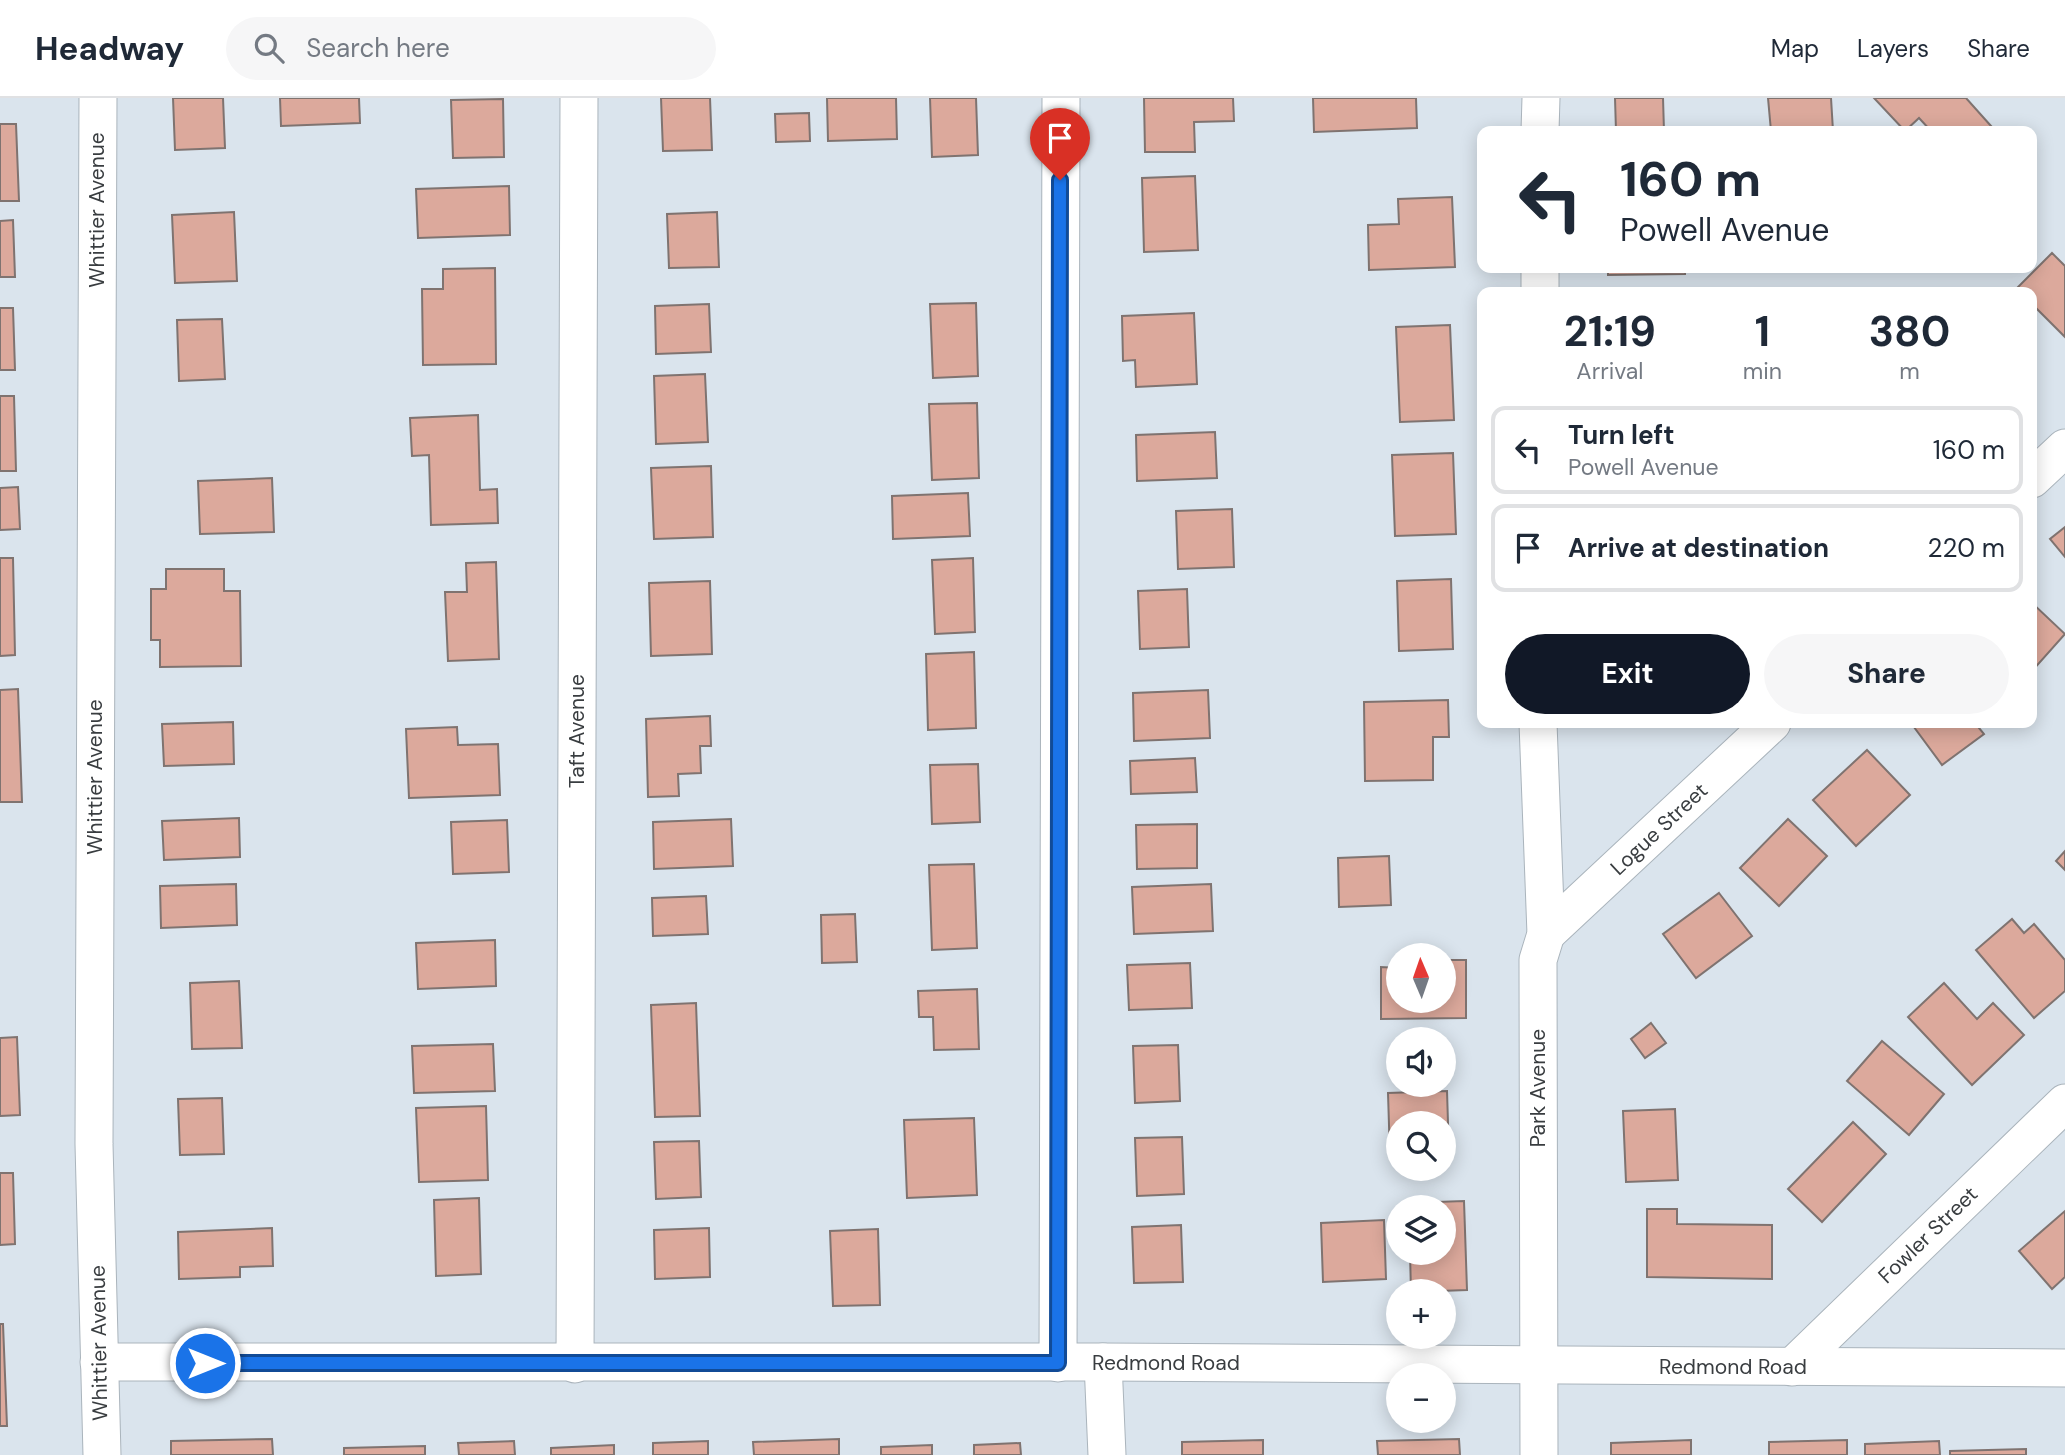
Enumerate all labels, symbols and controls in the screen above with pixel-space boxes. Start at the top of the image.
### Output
search box [226,17,716,80]
text: Headway [35,27,184,70]
icon: search [250,29,288,67]
text: Search here [306,31,450,65]
text: Map [1771,33,1819,64]
text: Layers [1857,33,1929,64]
text: Share [1967,33,2030,64]
pin [1030,108,1090,180]
icon: arrive [1041,119,1079,157]
street label: Whittier Avenue [83,132,111,288]
text: 160 m [1620,147,1761,211]
icon: left [1505,154,1596,245]
text: Powell Avenue [1620,209,1830,251]
text: 21:19 [1564,304,1656,359]
text: 1 [1755,304,1770,359]
text: 380 [1869,304,1950,359]
text: Arrival [1576,356,1643,386]
text: min [1743,356,1782,386]
text: m [1899,356,1920,386]
text: Turn left [1568,418,1675,452]
icon: left [1509,431,1547,469]
text: 160 m [1933,433,2005,467]
text: Powell Avenue [1568,452,1719,482]
icon: arrive [1509,529,1547,567]
text: Arrive at destination [1568,531,1829,565]
text: 220 m [1927,531,2005,565]
button: Exit [1505,634,1750,714]
button: Share [1764,634,2009,714]
street label: Taft Avenue [563,674,591,788]
street label: Whittier Avenue [81,699,109,855]
street label: Logue Street [1604,777,1714,881]
north arrow [1386,943,1456,1013]
map controls [1386,943,1456,1433]
button: sound [1386,1027,1456,1097]
street label: Park Avenue [1524,1029,1552,1147]
button: search [1386,1111,1456,1181]
street label: Fowler Street [1872,1180,1984,1290]
button: layers [1386,1195,1456,1265]
street label: Whittier Avenue [84,1265,114,1421]
button: + [1386,1279,1456,1349]
position arrow [168,1326,242,1400]
street label: Redmond Road [1092,1349,1240,1377]
street label: Redmond Road [1659,1353,1807,1381]
button: − [1386,1363,1456,1433]

